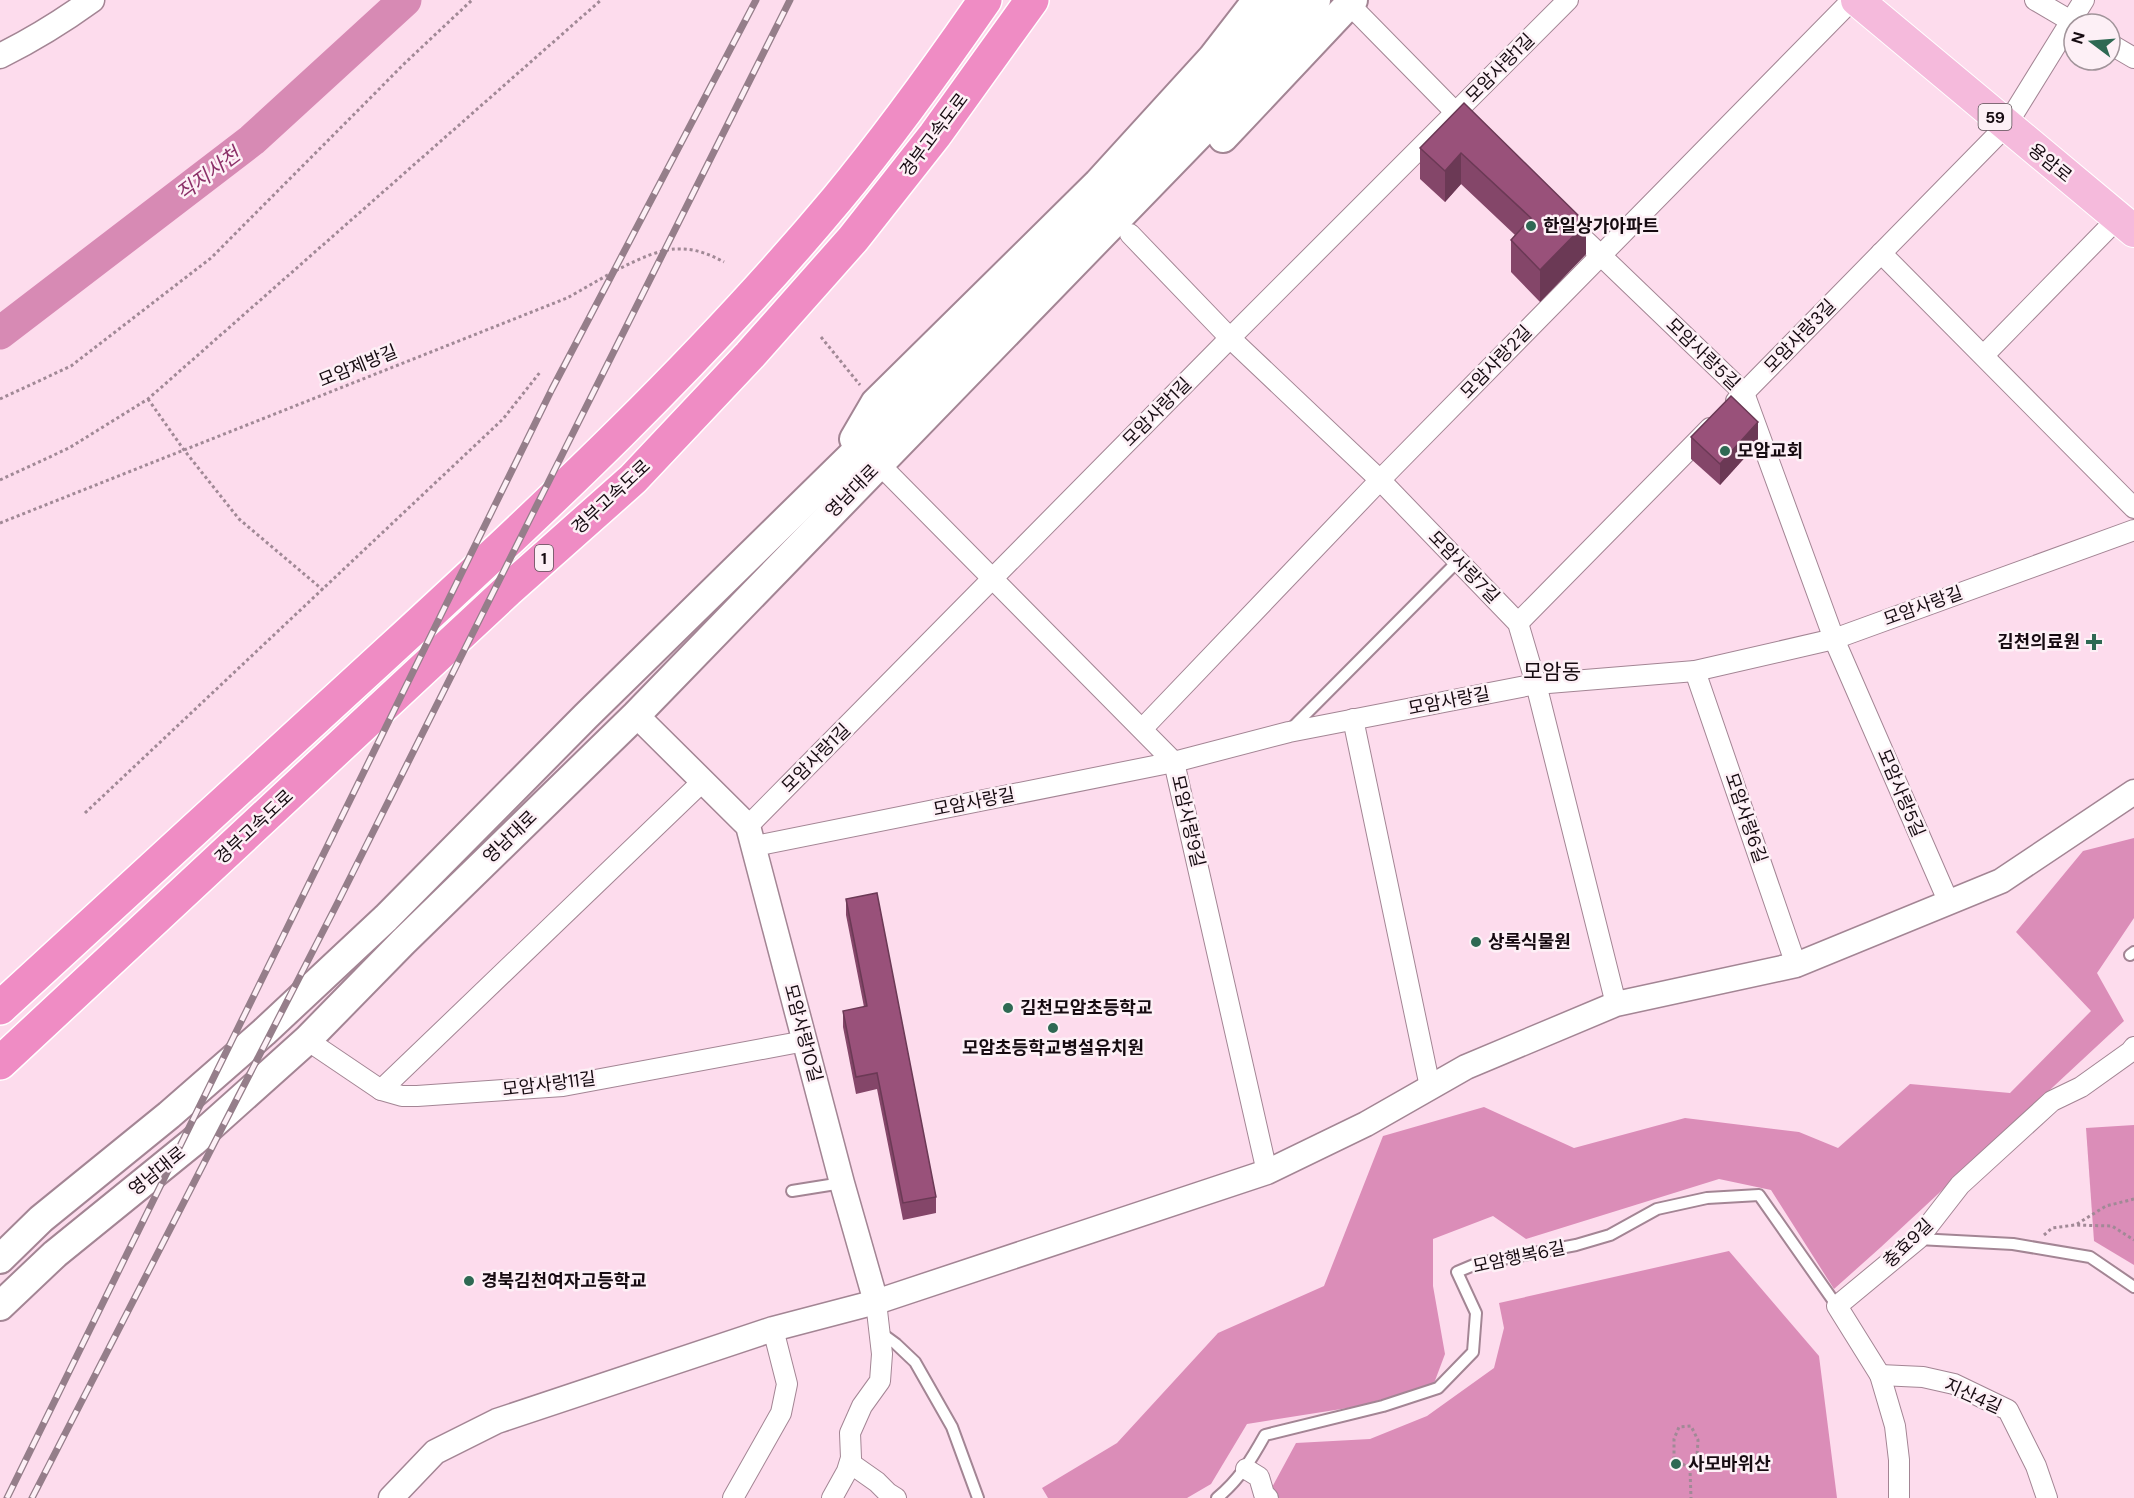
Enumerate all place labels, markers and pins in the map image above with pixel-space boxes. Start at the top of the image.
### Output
place label: 한일상가아파트 [1543,214,1659,238]
marker: 한일상가아파트 [1524,219,1538,233]
place label: 모암교회 [1737,439,1803,463]
marker: 모암교회 [1718,444,1732,458]
place label: 김천의료원 [1997,630,2080,654]
marker: 김천의료원 [2085,633,2103,651]
place label: 상록식물원 [1488,930,1571,954]
marker: 상록식물원 [1469,935,1483,949]
place label: 김천모암초등학교 [1020,996,1152,1020]
marker: 김천모암초등학교 [1001,1001,1015,1015]
marker: 모암초등학교병설유치원 [1046,1021,1060,1035]
place label: 모암초등학교병설유치원 [962,1036,1144,1060]
place label: 경북김천여자고등학교 [481,1269,647,1293]
marker: 경북김천여자고등학교 [462,1274,476,1288]
place label: 사모바위산 [1688,1452,1771,1476]
marker: 사모바위산 [1669,1457,1683,1471]

